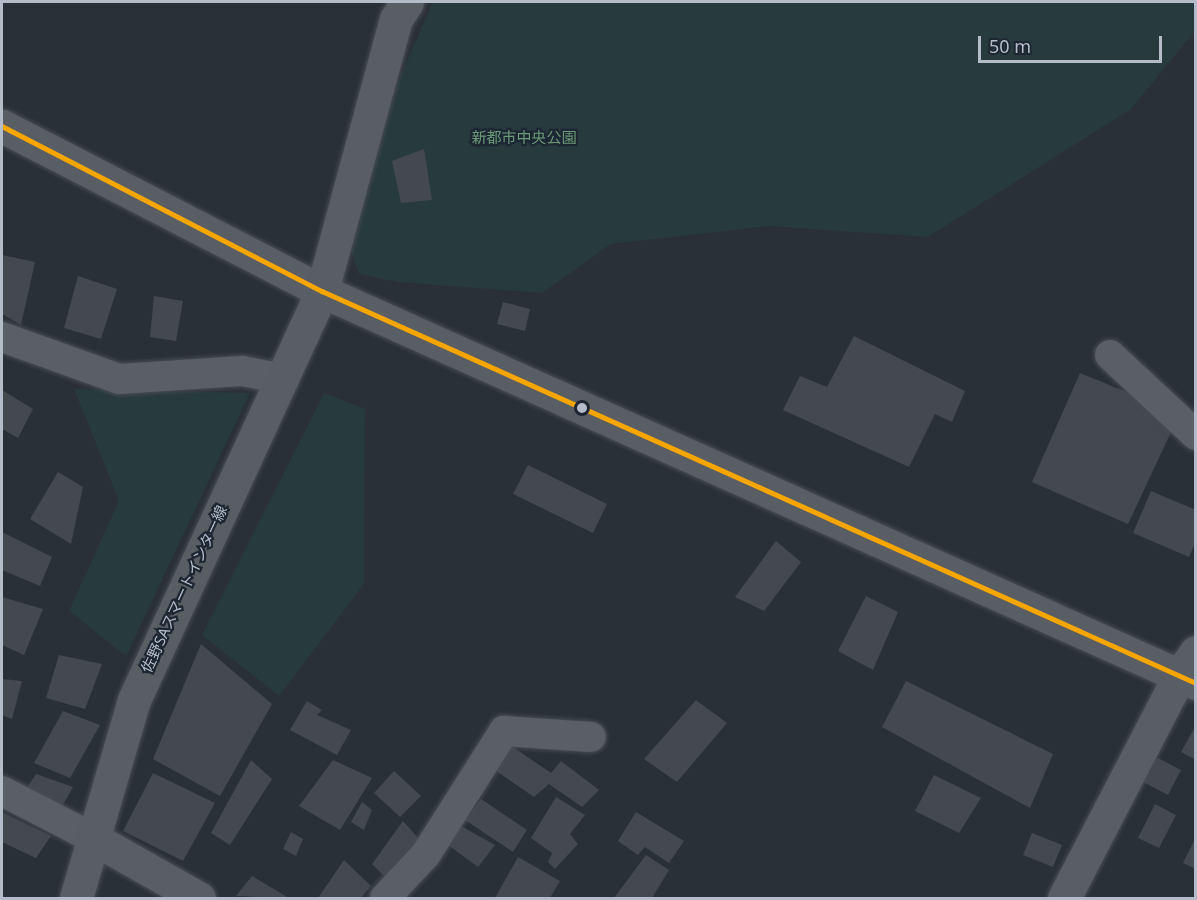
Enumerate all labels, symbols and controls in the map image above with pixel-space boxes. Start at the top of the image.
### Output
scale bar [981,24,1166,62]
text: 50 m [989,34,1031,58]
park label: 新都市中央公園 [472,129,576,147]
unlabelled marker [576,402,588,414]
street label: 佐野SAスマートインター線 [137,502,231,676]

